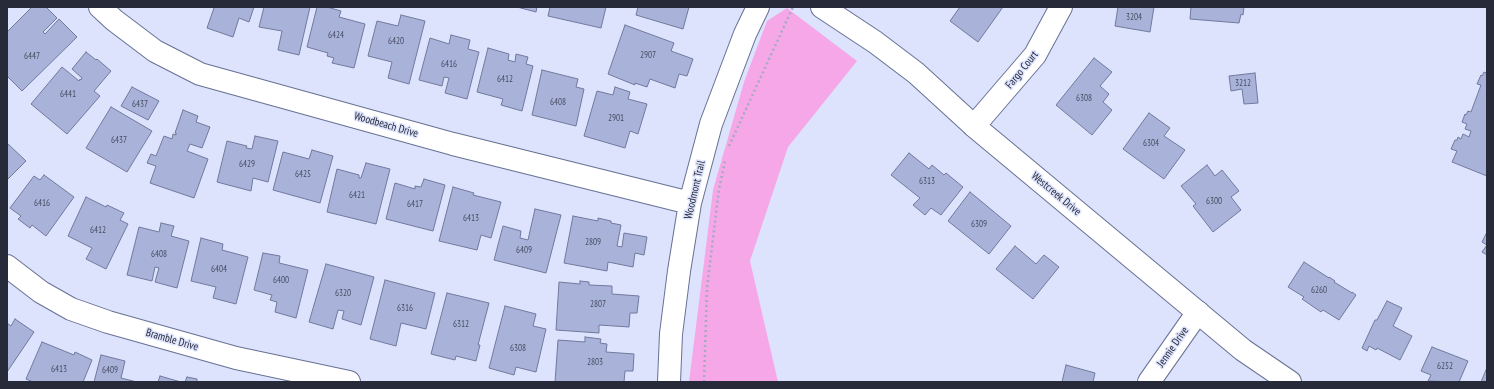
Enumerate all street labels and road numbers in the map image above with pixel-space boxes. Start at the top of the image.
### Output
street label: Fargo Court [1003,49,1041,91]
street label: Woodbeach Drive [352,110,420,140]
street label: Woodmont Trail [682,159,708,221]
street label: Westcreek Drive [1029,169,1083,219]
street label: Jennie Drive [1154,324,1192,370]
street label: Bramble Drive [144,326,200,354]

